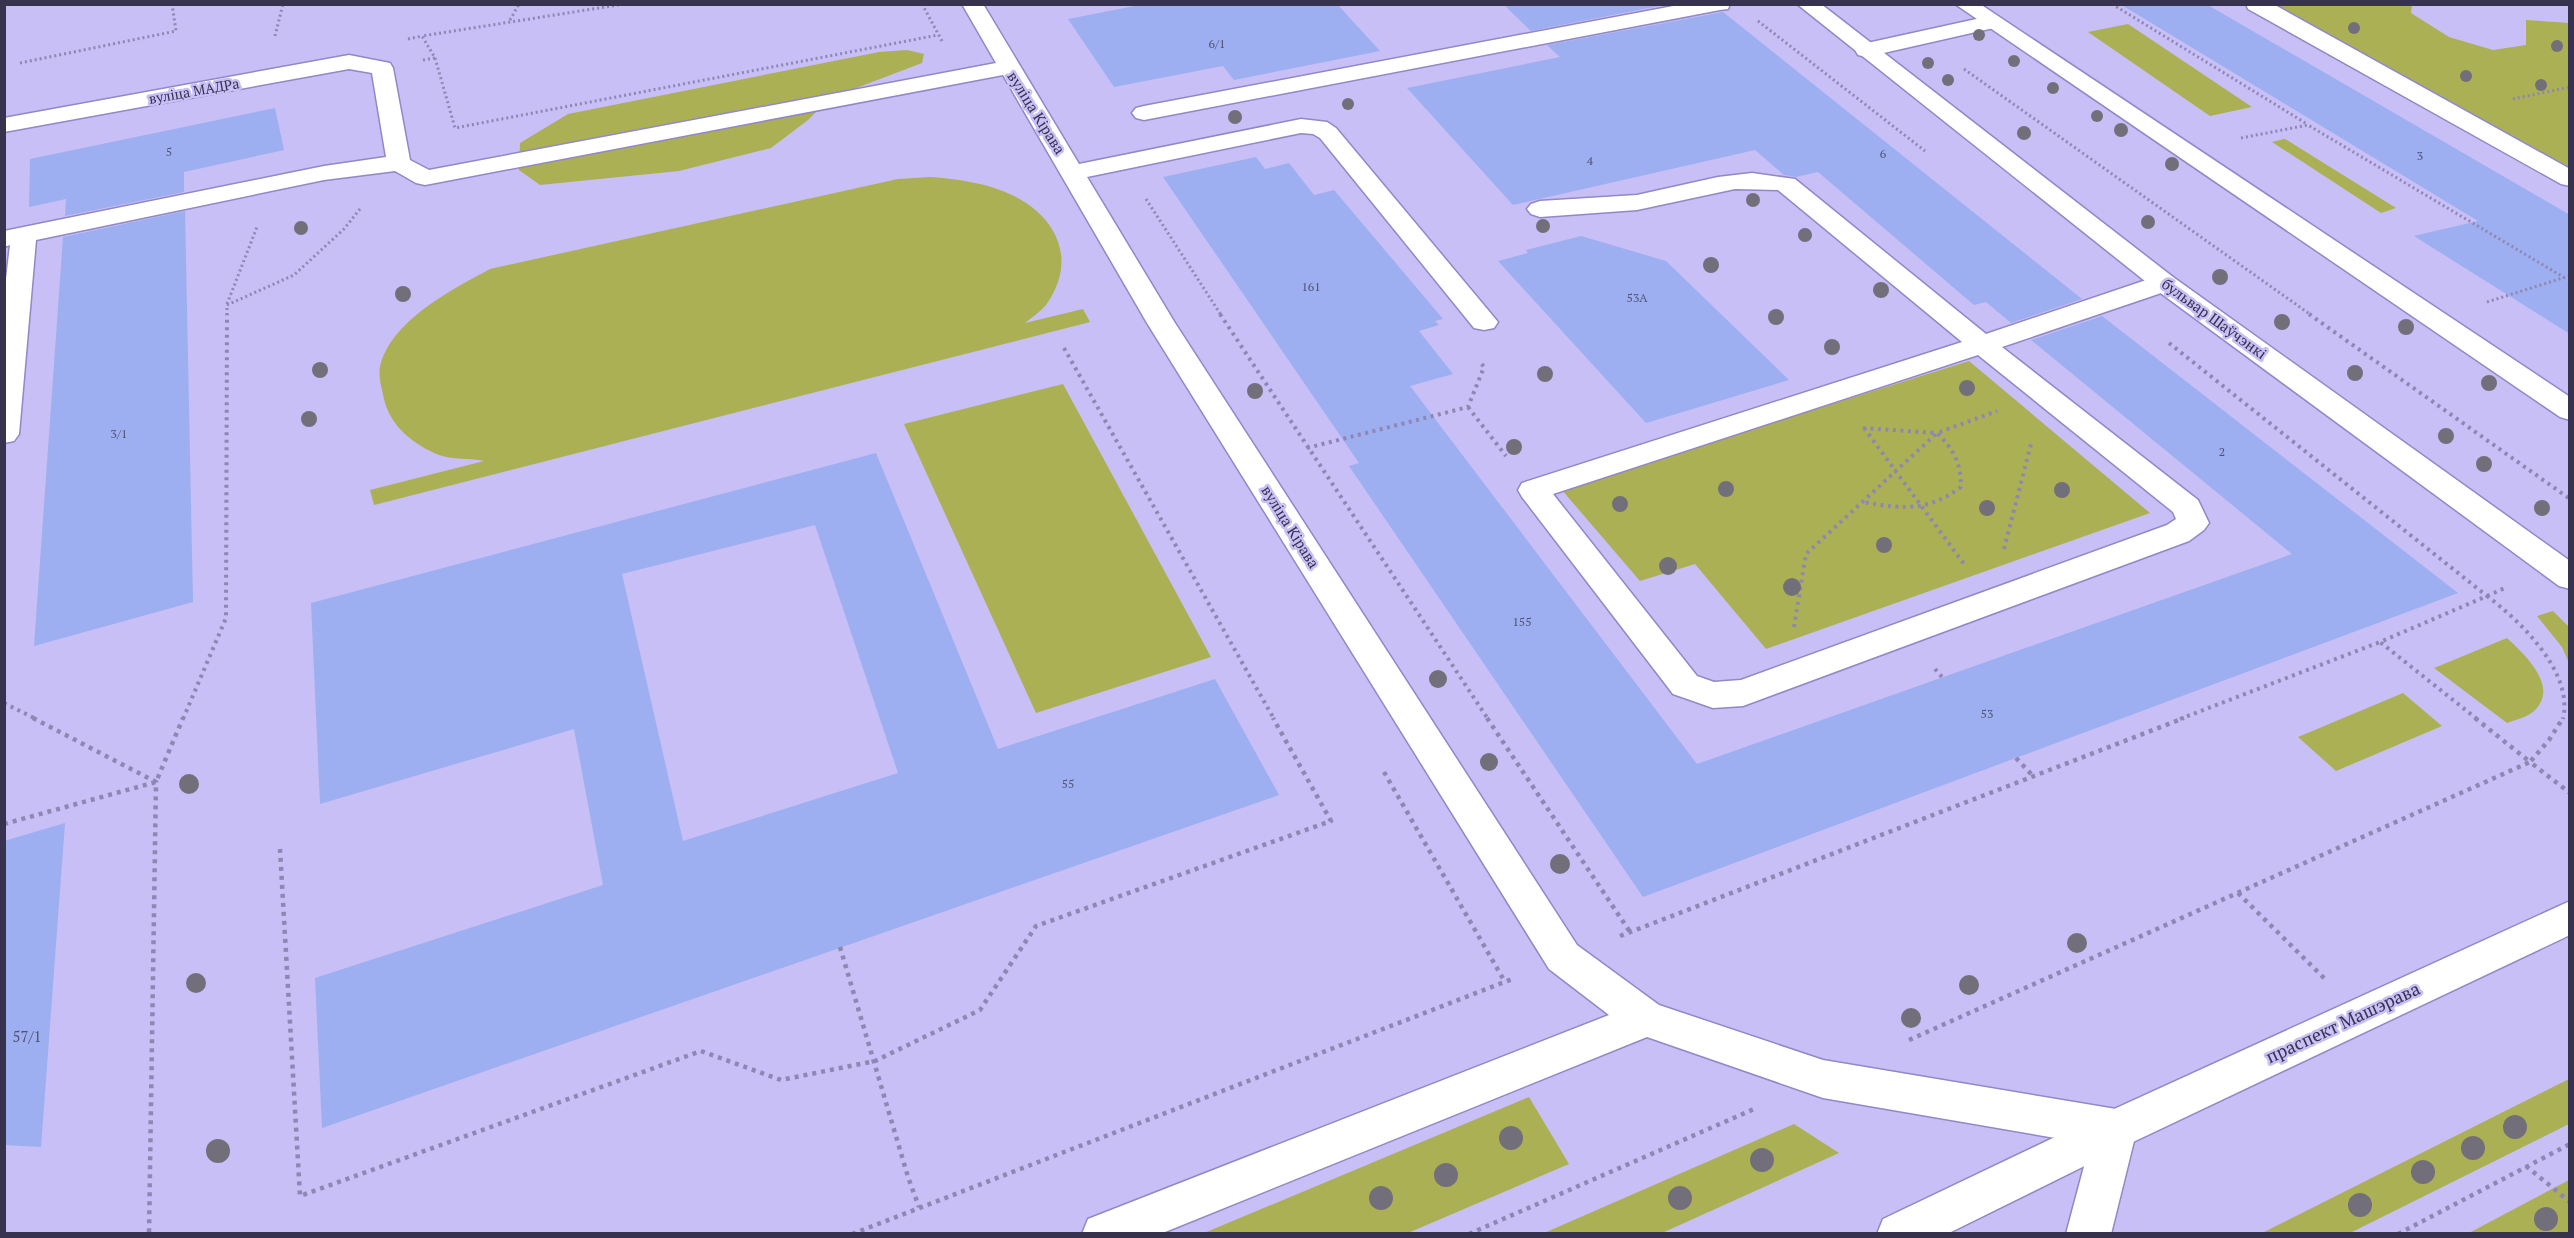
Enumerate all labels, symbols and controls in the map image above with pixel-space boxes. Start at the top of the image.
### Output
house number: 6/1 [1209,36,1225,51]
street label: вуліца Кірава [1003,67,1070,158]
street label: вуліца МАДРа [147,73,241,108]
house number: 5 [166,144,172,159]
house number: 6 [1880,146,1887,161]
house number: 3 [2417,148,2423,163]
house number: 4 [1587,153,1594,168]
street label: бульвар Шаўчэнкі [2158,273,2271,363]
house number: 161 [1301,279,1321,294]
house number: 53А [1627,290,1648,305]
house number: 3/1 [111,426,127,441]
house number: 2 [2219,444,2225,459]
street label: вуліца Кірава [1257,481,1324,572]
house number: 155 [1512,614,1532,629]
house number: 53 [1981,706,1993,721]
house number: 55 [1062,776,1074,791]
street label: праспект Машэрава [2262,976,2424,1068]
house number: 57/1 [12,1026,42,1046]

